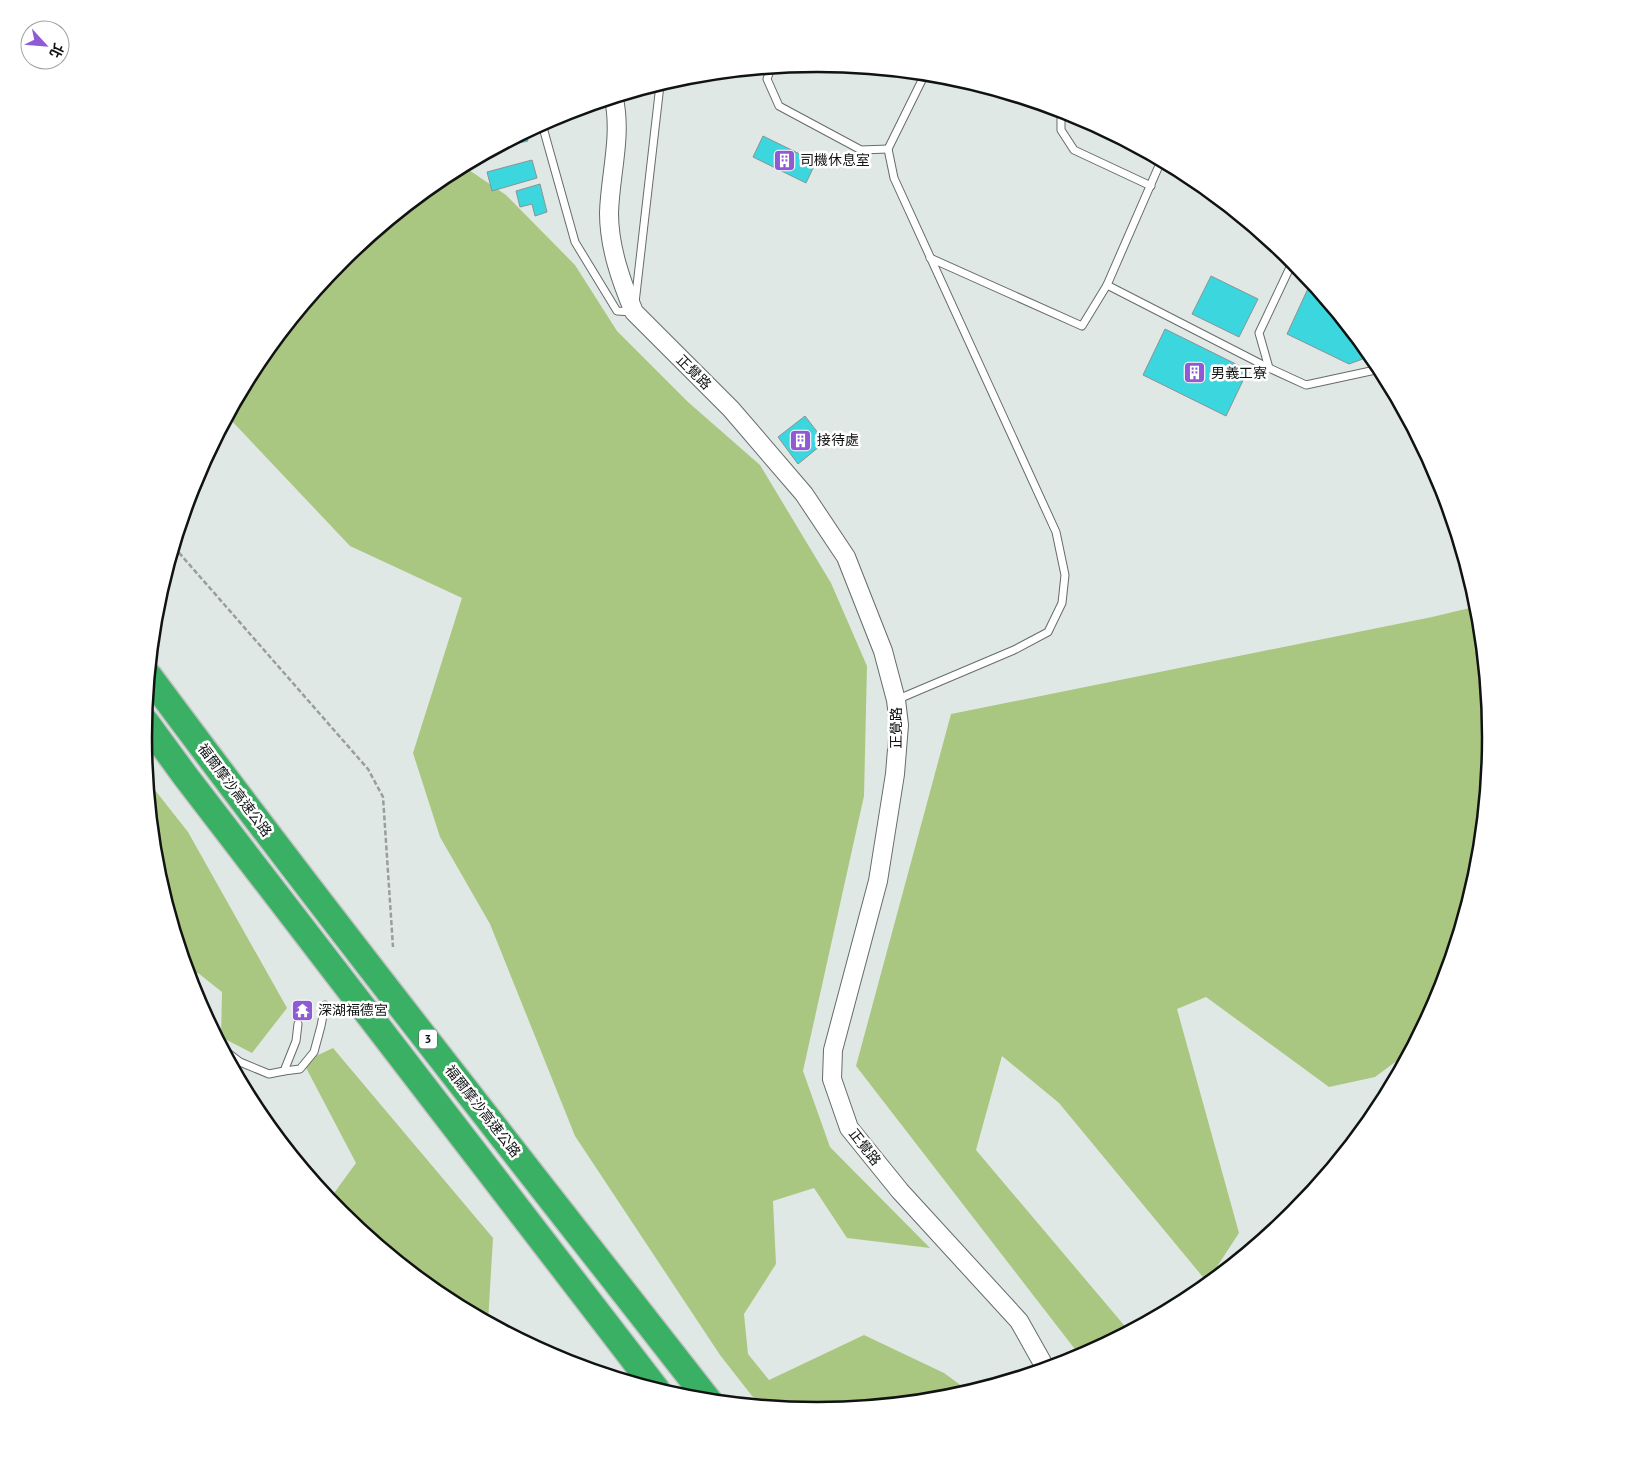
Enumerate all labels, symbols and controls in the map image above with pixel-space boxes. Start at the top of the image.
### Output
north arrow [20,20,70,70]
text: 北 [46,40,68,61]
building icon: 司機休息室 [772,148,796,172]
place label: 司機休息室 [800,151,870,169]
street label: 正覺路 [673,351,715,393]
building icon: 男義工寮 [1183,361,1207,385]
place label: 男義工寮 [1211,364,1267,382]
building icon: 接待處 [789,428,813,452]
place label: 接待處 [817,431,859,449]
street label: 正覺路 [887,707,905,749]
street label: 福爾摩沙高速公路 [194,740,276,840]
temple icon: 深湖福德宮 [290,998,314,1022]
place label: 深湖福德宮 [318,1001,388,1019]
road number: 3 [419,1030,437,1048]
street label: 福爾摩沙高速公路 [441,1061,525,1161]
street label: 正覺路 [845,1125,885,1169]

